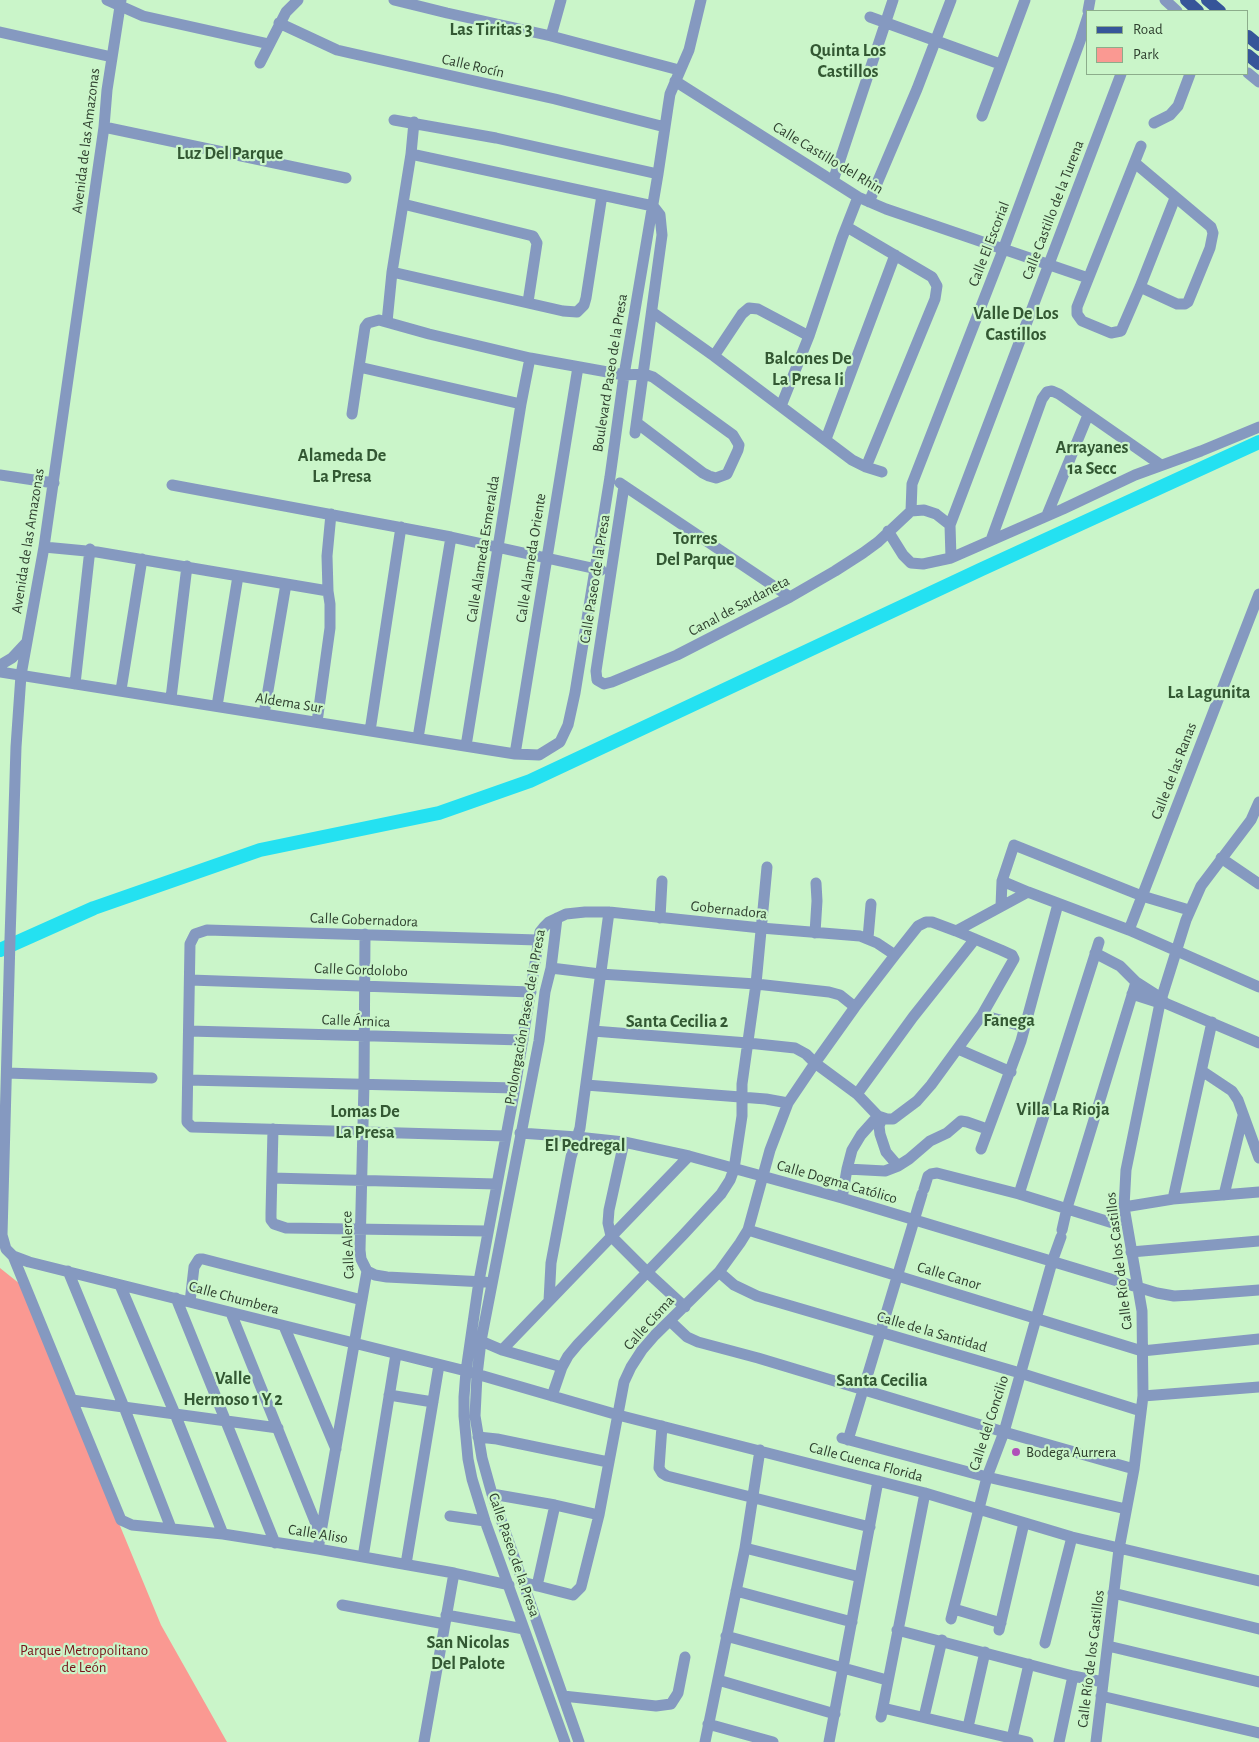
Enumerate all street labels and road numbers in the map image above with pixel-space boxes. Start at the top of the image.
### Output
street label: Calle Rocín [440,50,506,82]
street label: Avenida de las Amazonas [68,67,104,215]
street label: Calle Castillo del Rhin [769,118,887,198]
street label: Calle Castillo de la Turena [1018,138,1088,282]
street label: Calle El Escorial [965,199,1013,289]
street label: Boulevard Paseo de la Presa [589,292,631,454]
street label: Avenida de las Amazonas [8,467,48,615]
street label: Calle Alameda Esmeralda [462,474,504,624]
street label: Calle Alameda Oriente [512,492,550,624]
street label: Calle Paseo de la Presa [576,513,614,645]
street label: Canal de Sardaneta [685,572,793,640]
street label: Aldema Sur [254,689,324,717]
street label: Calle de las Ranas [1147,720,1201,822]
street label: Gobernadora [690,897,768,923]
street label: Calle Gobernadora [310,909,418,931]
street label: Prolongación Paseo de la Presa [501,928,549,1106]
street label: Calle Gordolobo [314,959,408,981]
street label: Calle Árnica [321,1011,391,1031]
street label: Calle Dogma Católico [775,1156,899,1208]
street label: Calle Río de los Castillos [1102,1191,1136,1331]
street label: Calle Alerce [338,1211,358,1279]
street label: Calle Canor [915,1258,983,1294]
street label: Calle Chumbera [187,1277,281,1319]
street label: Calle Cisma [620,1292,678,1354]
street label: Calle de la Santidad [875,1308,989,1356]
street label: Calle del Concilio [965,1373,1013,1473]
street label: Calle Cuenca Florida [807,1438,925,1486]
street label: Calle Paseo de la Presa [484,1490,544,1620]
street label: Calle Aliso [287,1520,349,1548]
street label: Calle Río de los Castillos [1074,1589,1108,1729]

